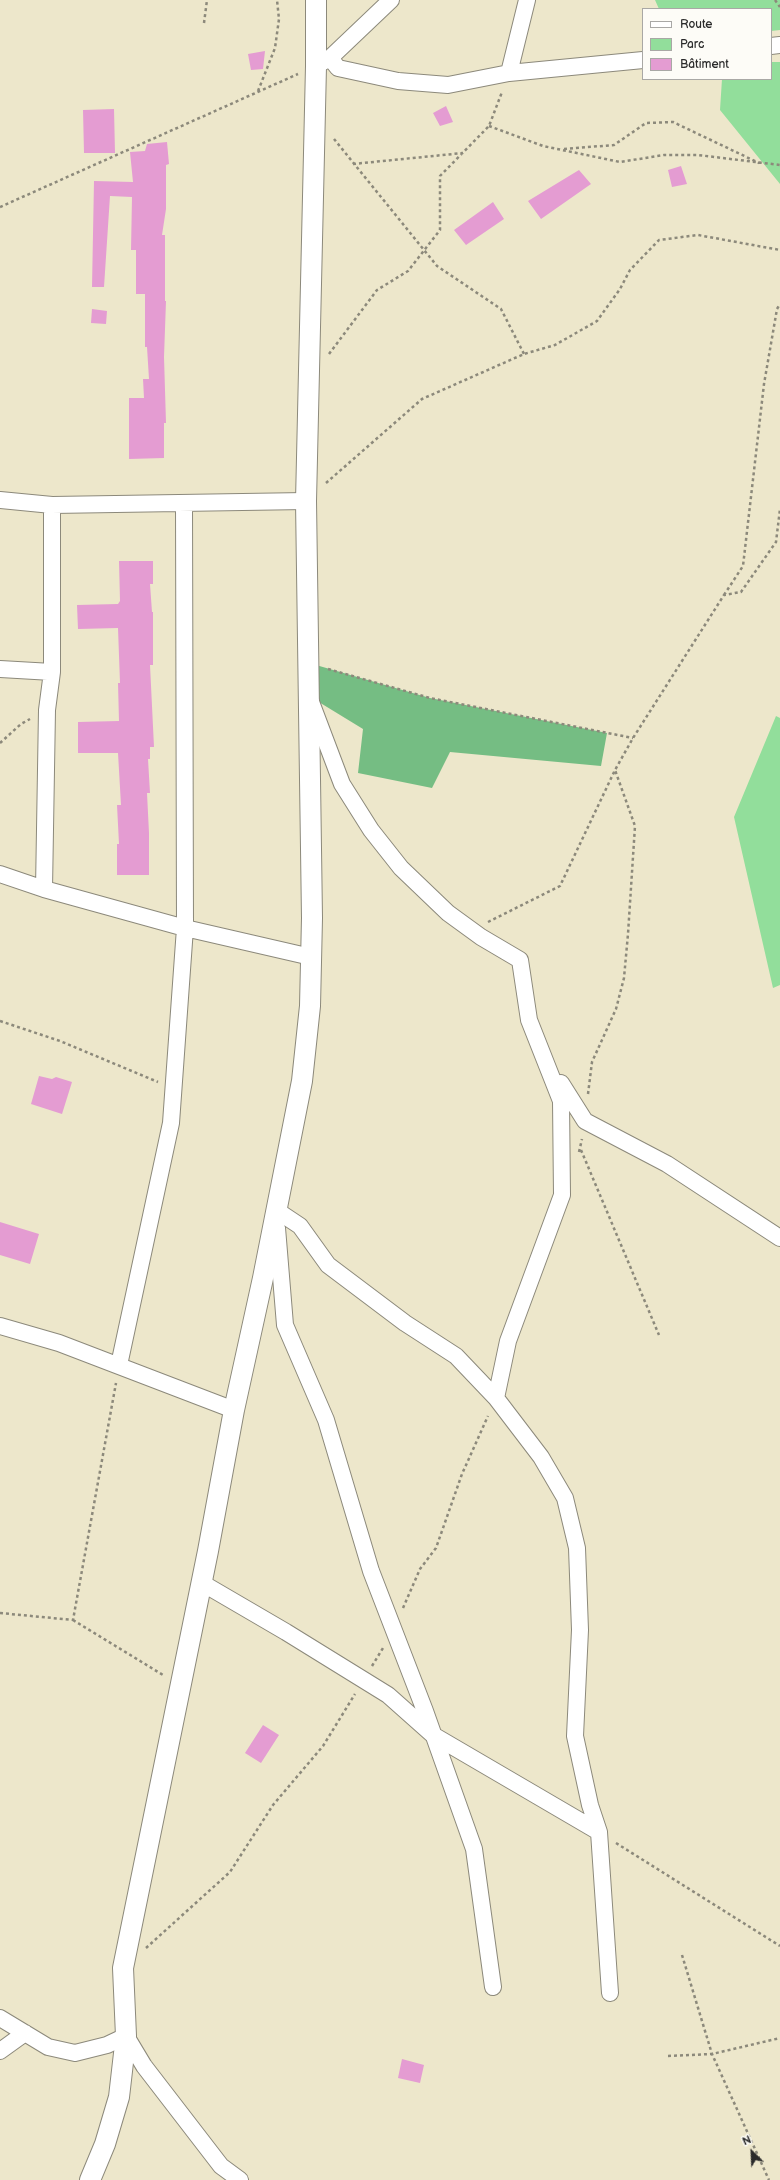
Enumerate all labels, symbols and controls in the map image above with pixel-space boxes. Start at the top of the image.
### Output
legend [642,8,772,80]
text: Route [680,17,712,32]
text: Parc [680,37,704,52]
text: Bâtiment [680,57,729,72]
north arrow [732,2132,772,2172]
text: N [740,2133,753,2148]

